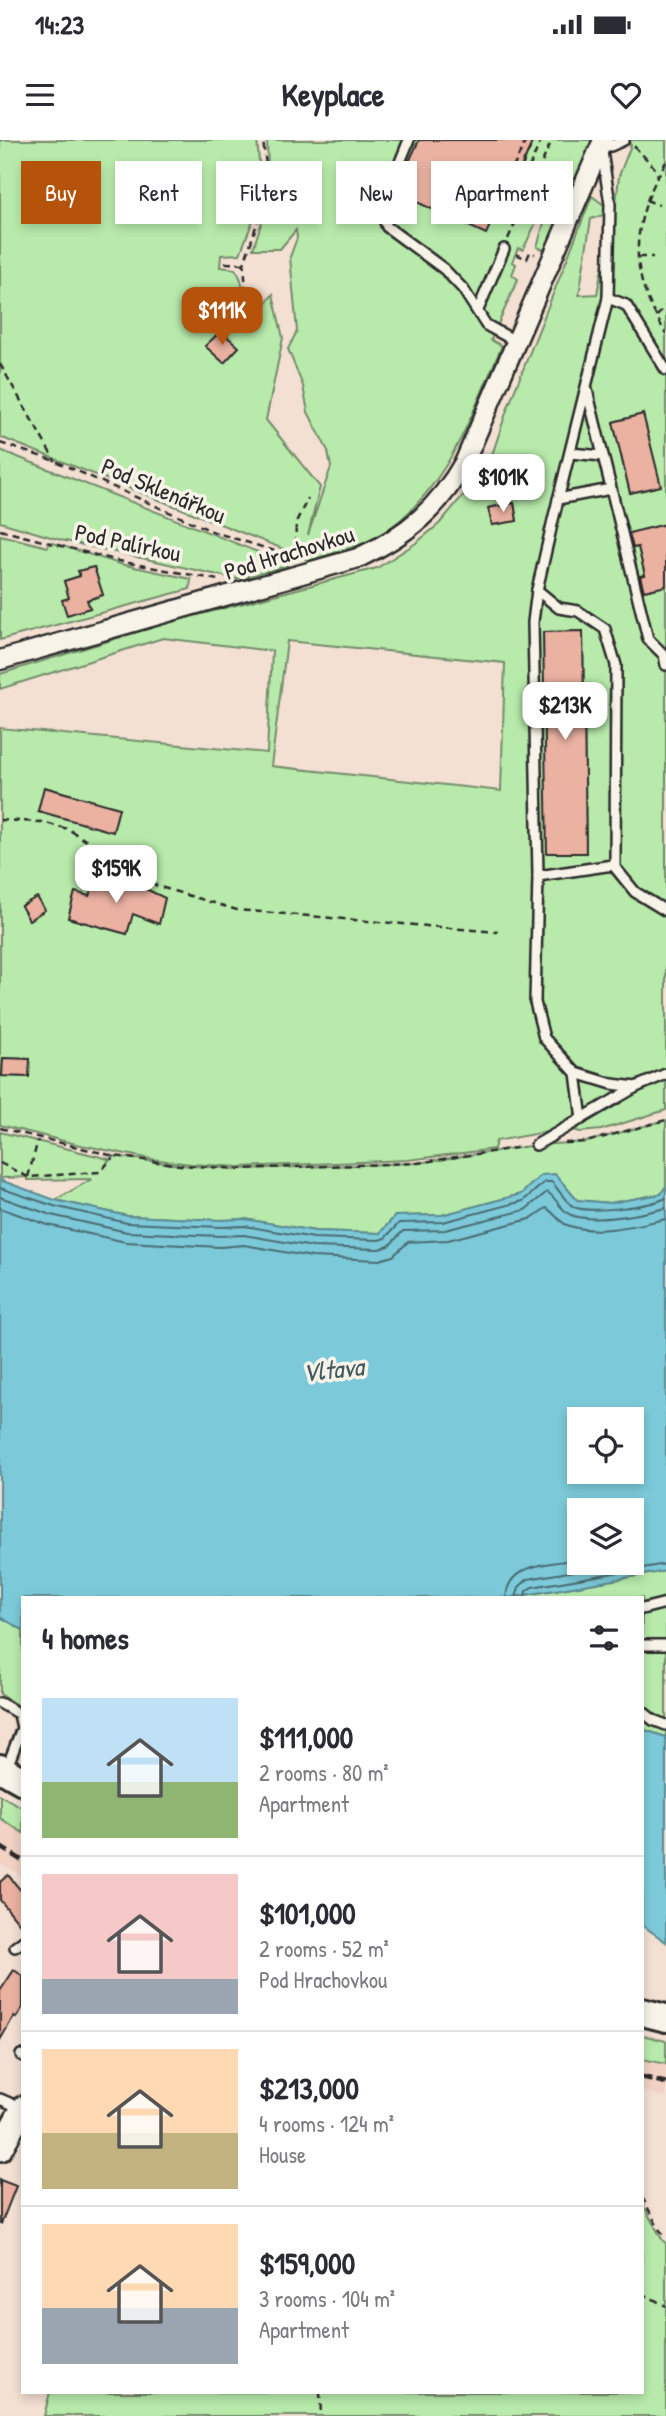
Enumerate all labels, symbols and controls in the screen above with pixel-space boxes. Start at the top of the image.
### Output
text: 14:23 [35,7,84,42]
text: Keyplace [282,73,384,116]
icon: menu [21,76,59,114]
icon: heart [607,76,645,114]
chip: Buy [21,161,101,224]
chip: Rent [115,161,202,224]
chip: Filters [216,161,322,224]
chip: New [336,161,417,224]
chip: Apartment [431,161,573,224]
pin: $111K [173,288,271,347]
text: $111K [198,294,246,325]
street label: Pod Sklenářkou [97,450,231,531]
pin: $101K [454,454,552,514]
text: $101K [478,461,528,492]
street label: Pod Palírkou [72,515,184,569]
street label: Pod Hrachovkou [220,517,358,587]
pin: $213K [516,682,614,742]
text: $213K [538,689,592,720]
pin: $159K [67,846,165,905]
text: $159K [91,852,141,883]
water label: Vltava [301,1348,368,1390]
map controls [567,1407,644,1575]
button: locate [567,1407,644,1484]
button: layers [567,1498,644,1575]
text: 4 homes [42,1618,129,1658]
icon: filters [585,1619,623,1657]
text: $111,000 [259,1717,353,1757]
icon: home [98,1726,182,1810]
text: 2 rooms · 80 m² [259,1757,389,1788]
text: Apartment [259,1788,349,1819]
text: $101,000 [259,1893,356,1933]
icon: home [98,1902,182,1986]
text: 2 rooms · 52 m² [259,1933,389,1964]
text: Pod Hrachovkou [259,1964,387,1995]
text: $213,000 [259,2068,359,2108]
icon: home [98,2077,182,2161]
text: 4 rooms · 124 m² [259,2108,394,2139]
text: House [259,2139,306,2170]
text: $159,000 [259,2243,355,2283]
icon: home [98,2252,182,2336]
text: 3 rooms · 104 m² [259,2283,395,2314]
text: Apartment [259,2314,349,2345]

